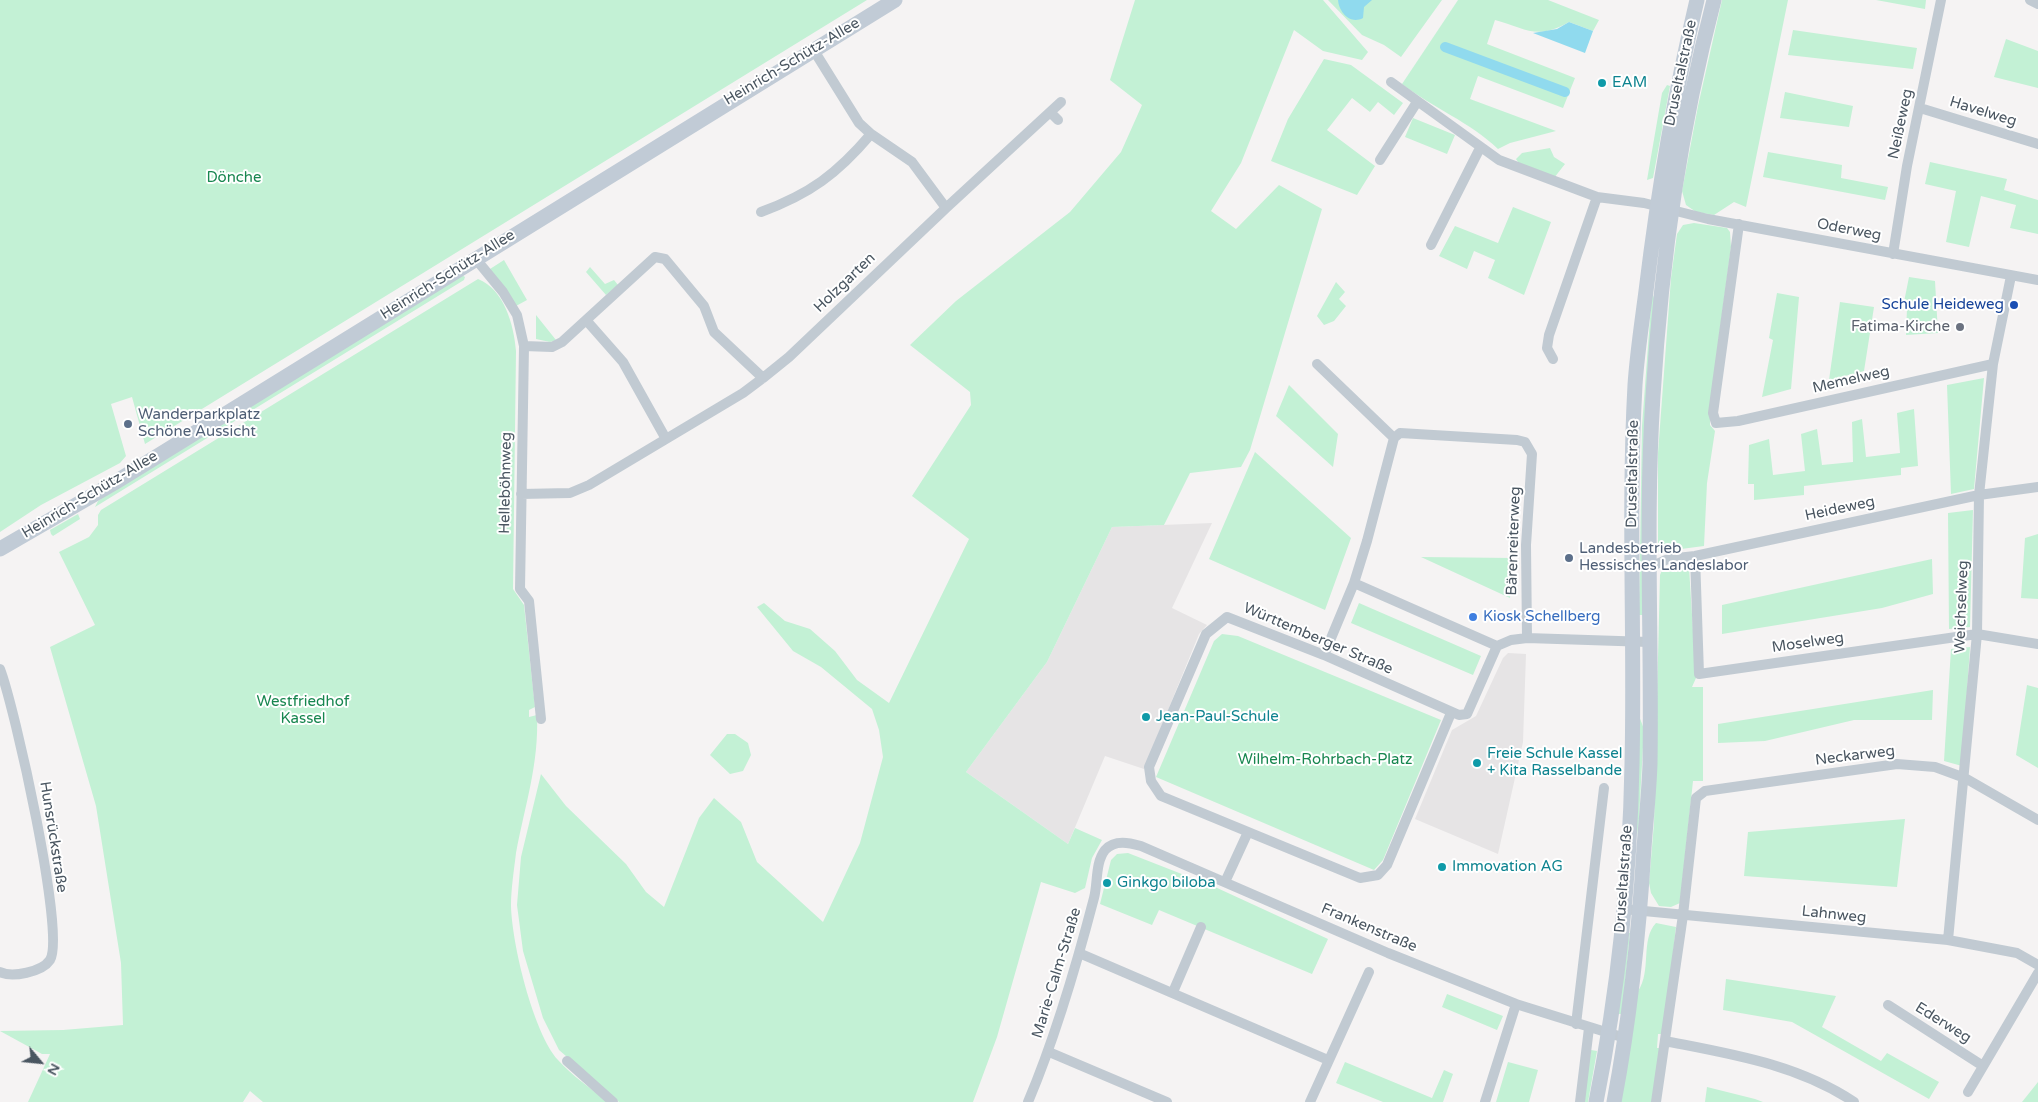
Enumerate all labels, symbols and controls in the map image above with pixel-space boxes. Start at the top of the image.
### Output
street label: Heinrich-Schütz-Allee [721,14,863,110]
street label: Druseltalstraße [1661,18,1701,128]
place label: EAM [1612,74,1647,92]
marker: EAM [1596,77,1608,89]
street label: Neißeweg [1885,87,1917,161]
street label: Havelweg [1947,93,2019,131]
park label: Dönche [207,169,261,187]
street label: Oderweg [1815,215,1883,245]
street label: Heinrich-Schütz-Allee [377,226,519,324]
street label: Holzgarten [811,249,879,317]
place label: Schule Heideweg [1881,296,2004,314]
marker: Schule Heideweg [2008,299,2020,311]
place label: Fatima-Kirche [1851,318,1950,336]
marker: Fatima-Kirche [1954,321,1966,333]
street label: Memelweg [1811,362,1891,398]
place label: Wanderparkplatz Schöne Aussicht [138,406,260,441]
marker: Wanderparkplatz Schöne Aussicht [122,418,134,430]
street label: Druseltalstraße [1623,420,1643,528]
street label: Helleböhnweg [496,432,516,534]
street label: Heinrich-Schütz-Allee [19,447,161,543]
street label: Bärenreiterweg [1503,486,1525,596]
street label: Heideweg [1803,493,1877,525]
place label: Landesbetrieb Hessisches Landeslabor [1579,540,1749,575]
marker: Landesbetrieb Hessisches Landeslabor [1563,552,1575,564]
street label: Weichselweg [1951,560,1973,654]
street label: Württemberger Straße [1241,599,1395,679]
place label: Kiosk Schellberg [1483,608,1600,626]
marker: Kiosk Schellberg [1467,611,1479,623]
street label: Moselweg [1771,629,1845,657]
park label: Westfriedhof Kassel [257,693,349,728]
place label: Jean-Paul-Schule [1156,708,1279,726]
marker: Jean-Paul-Schule [1140,711,1152,723]
street label: Neckarweg [1814,742,1896,770]
place label: Freie Schule Kassel + Kita Rasselbande [1487,745,1623,780]
park label: Wilhelm-Rohrbach-Platz [1238,751,1412,769]
marker: Freie Schule Kassel + Kita Rasselbande [1471,757,1483,769]
street label: Hunsrückstraße [35,780,71,894]
street label: Druseltalstraße [1611,825,1637,933]
place label: Immovation AG [1452,858,1563,876]
marker: Immovation AG [1436,861,1448,873]
place label: Ginkgo biloba [1117,874,1216,892]
marker: Ginkgo biloba [1101,877,1113,889]
street label: Frankenstraße [1318,900,1420,956]
street label: Lahnweg [1801,903,1867,927]
street label: Marie-Calm-Straße [1029,906,1085,1040]
street label: Ederweg [1912,999,1974,1047]
north arrow [15,1037,65,1087]
text: N [44,1060,64,1078]

